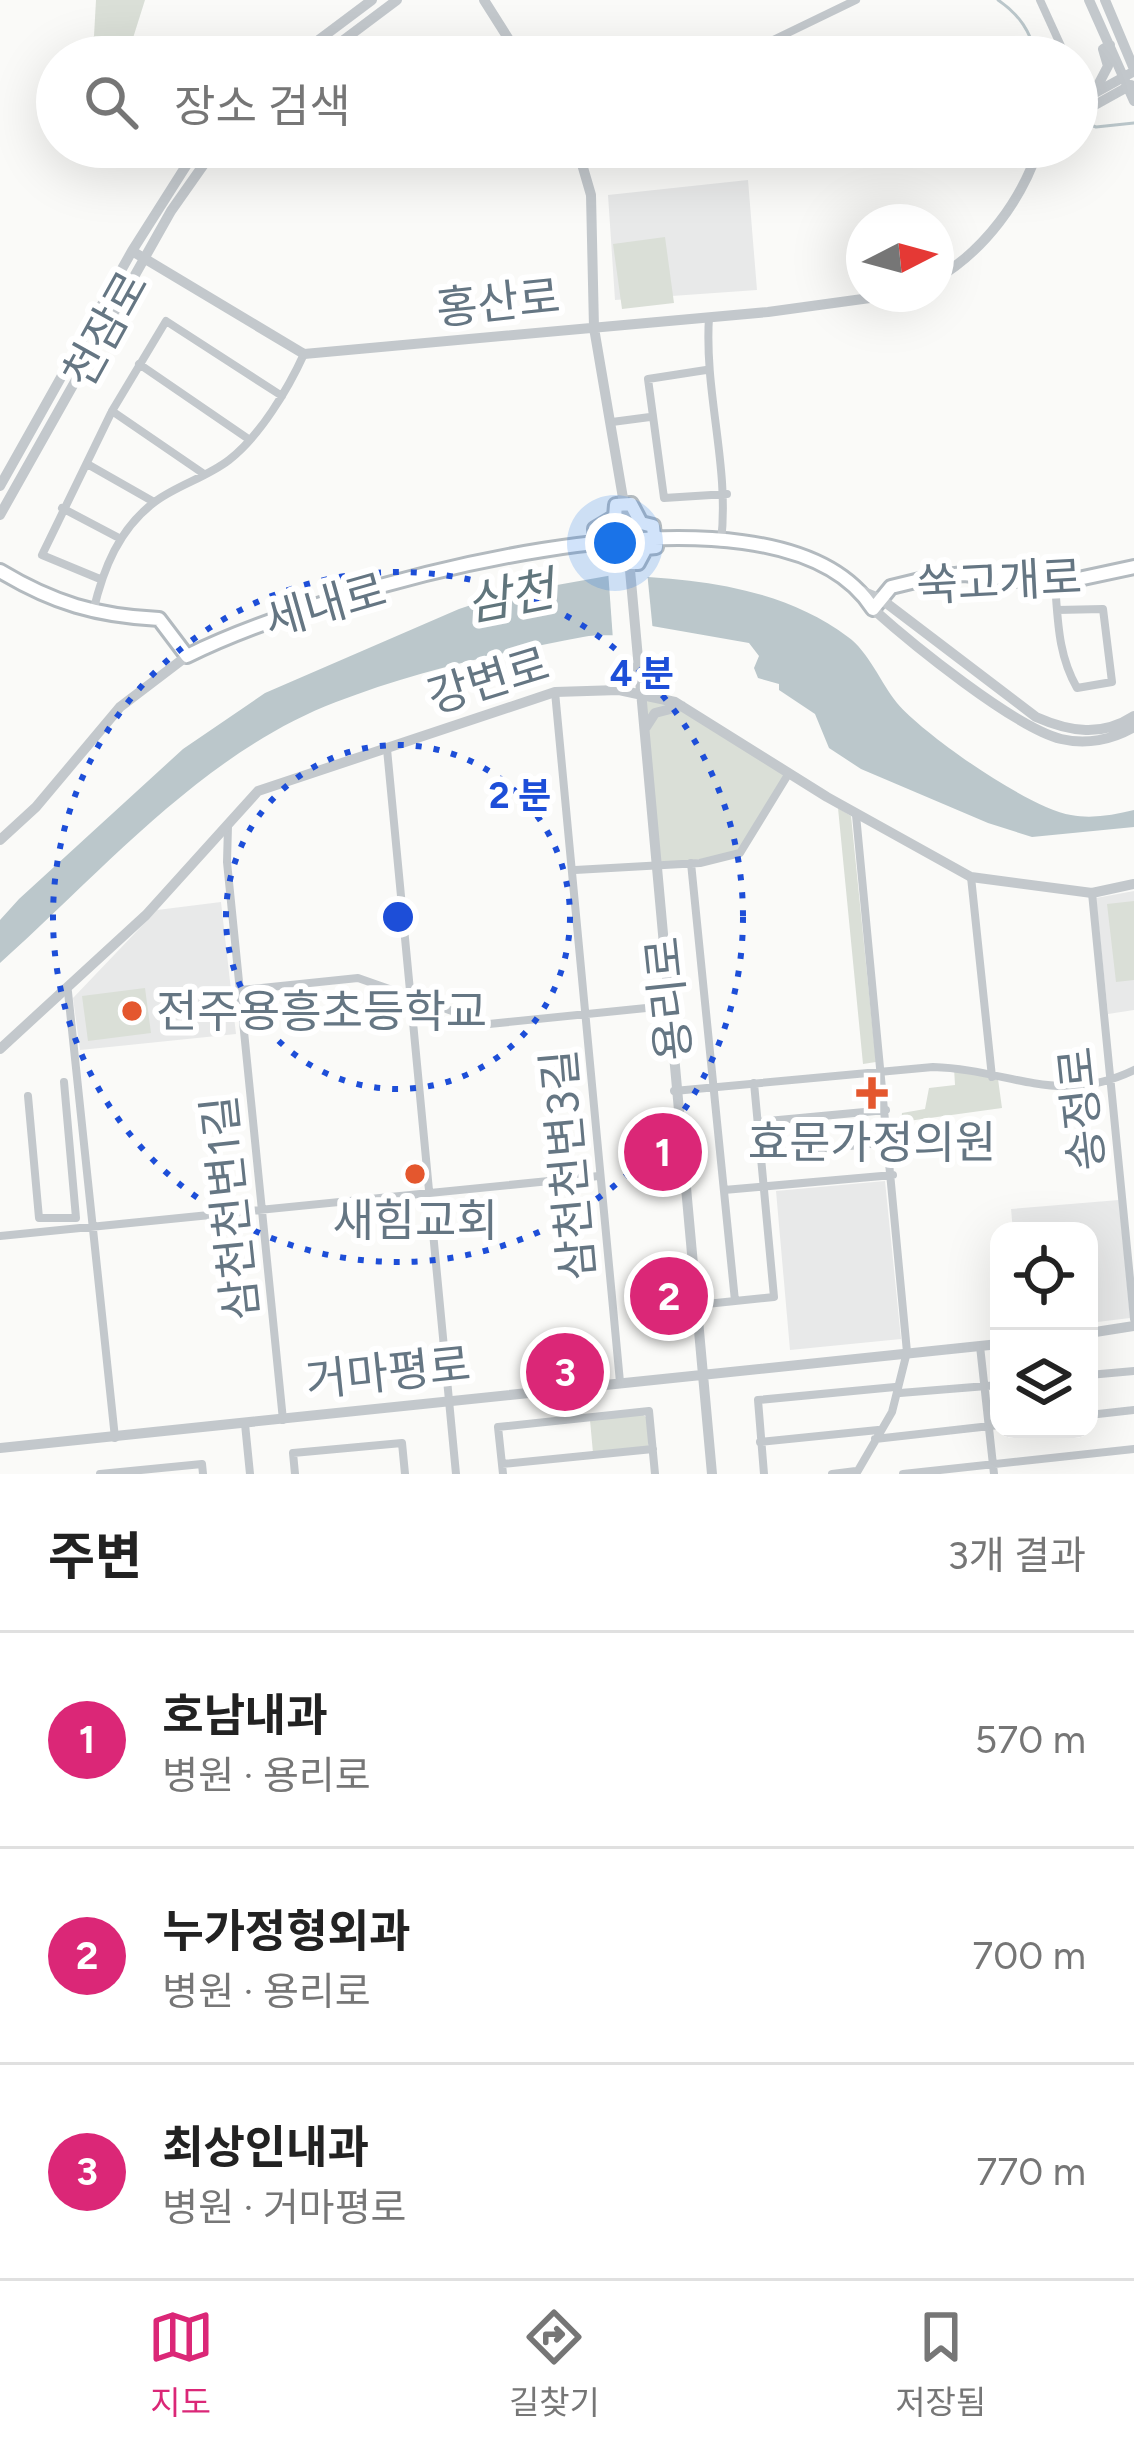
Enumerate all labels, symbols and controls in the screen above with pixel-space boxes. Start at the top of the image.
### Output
search box [36,36,1098,168]
icon: search [78,69,144,135]
text: 장소 검색 [174,79,351,133]
north arrow [846,204,954,312]
street label: 천잠로 [51,262,159,396]
street label: 홍산로 [433,269,563,335]
your location [585,513,645,573]
street label: 쑥고개로 [915,550,1083,612]
water label: 삼천 [461,558,564,633]
street label: 세내로 [258,562,392,648]
street label: 강변로 [421,636,555,724]
text: 4 분 [610,652,674,695]
text: 2 분 [489,774,551,817]
centre of rings [377,896,419,938]
street label: 용리로 [635,934,701,1064]
place label: 전주용흥초등학교 [156,984,487,1038]
marker: 전주용흥초등학교 [119,998,145,1024]
street label: 송정로 [1048,1044,1114,1174]
street label: 삼천천변3길 [531,1047,605,1283]
marker: 효문가정의원 [856,1077,888,1109]
street label: 삼천천변1길 [191,1093,269,1323]
pin: 1 [624,1107,702,1197]
place label: 효문가정의원 [748,1115,996,1169]
marker: 새힘교회 [402,1161,428,1187]
place label: 새힘교회 [332,1193,498,1247]
map controls [990,1222,1098,1438]
button: locate [990,1222,1098,1330]
pin: 2 [630,1251,708,1341]
pin: 3 [526,1327,604,1417]
button: layers [990,1330,1098,1438]
street label: 거마평로 [303,1336,473,1408]
text: 주변 [48,1526,142,1587]
text: 3개 결과 [948,1532,1086,1579]
text: 호남내과 [162,1688,328,1742]
text: 1 [79,1716,95,1763]
text: 570 m [975,1716,1086,1763]
text: 병원 · 용리로 [162,1752,371,1799]
text: 누가정형외과 [162,1904,410,1958]
text: 2 [76,1932,98,1979]
text: 700 m [972,1932,1086,1979]
text: 병원 · 용리로 [162,1968,371,2015]
text: 최상인내과 [162,2120,369,2174]
text: 3 [76,2148,98,2195]
text: 770 m [976,2148,1086,2195]
text: 병원 · 거마평로 [162,2184,406,2231]
tab: 지도 [148,2304,214,2424]
tab: 길찾기 [509,2304,600,2424]
tab: 저장됨 [895,2304,986,2424]

